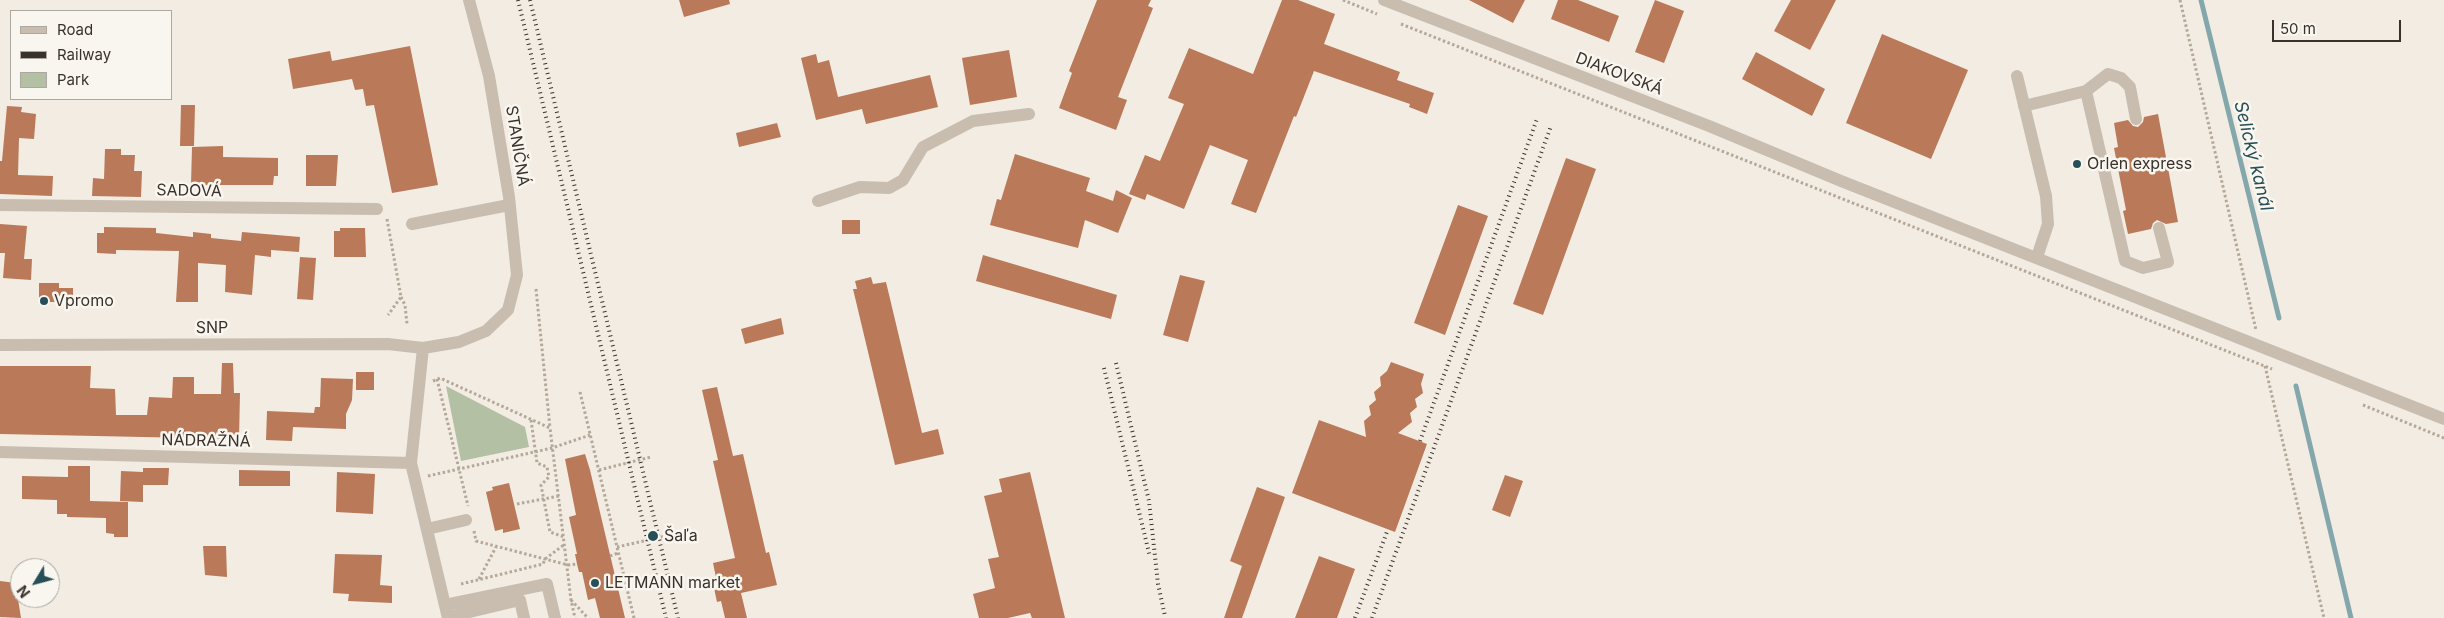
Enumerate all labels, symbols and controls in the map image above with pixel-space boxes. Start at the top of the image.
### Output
legend [10,10,172,100]
scale bar [2274,10,2403,42]
text: 50 m [2280,19,2316,38]
text: Road [57,20,93,39]
text: Railway [57,45,111,64]
street label: DIAKOVSKÁ [1573,49,1665,99]
text: Park [57,70,89,89]
water label: Selický kanál [2229,99,2277,213]
street label: STANIČNÁ [501,104,533,188]
place label: Orlen express [2087,154,2192,174]
marker: Orlen express [2071,158,2083,170]
street label: SADOVÁ [156,181,222,201]
place label: Vpromo [54,291,114,311]
marker: Vpromo [38,295,50,307]
street label: SNP [196,318,228,338]
street label: NÁDRAŽNÁ [161,431,251,451]
place label: Šaľa [664,526,698,546]
marker: Šaľa [646,529,660,543]
north arrow [10,558,60,608]
place label: LETMANN market [605,573,740,593]
marker: LETMANN market [589,577,601,589]
text: N [13,582,33,601]

